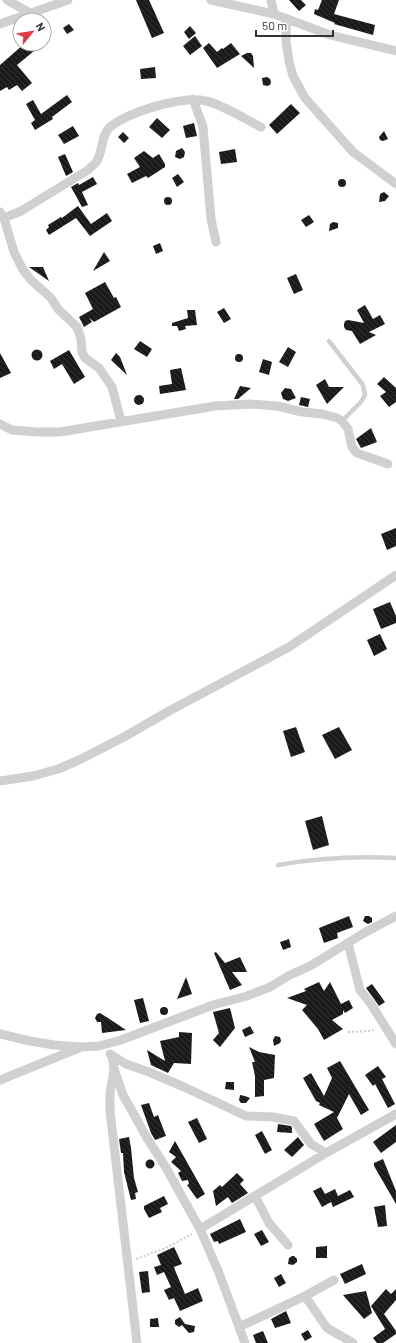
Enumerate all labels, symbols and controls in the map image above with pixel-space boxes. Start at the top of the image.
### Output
north arrow [12,12,52,52]
scale bar [256,12,333,38]
text: 50 m [262,18,287,32]
text: N [34,20,49,33]

